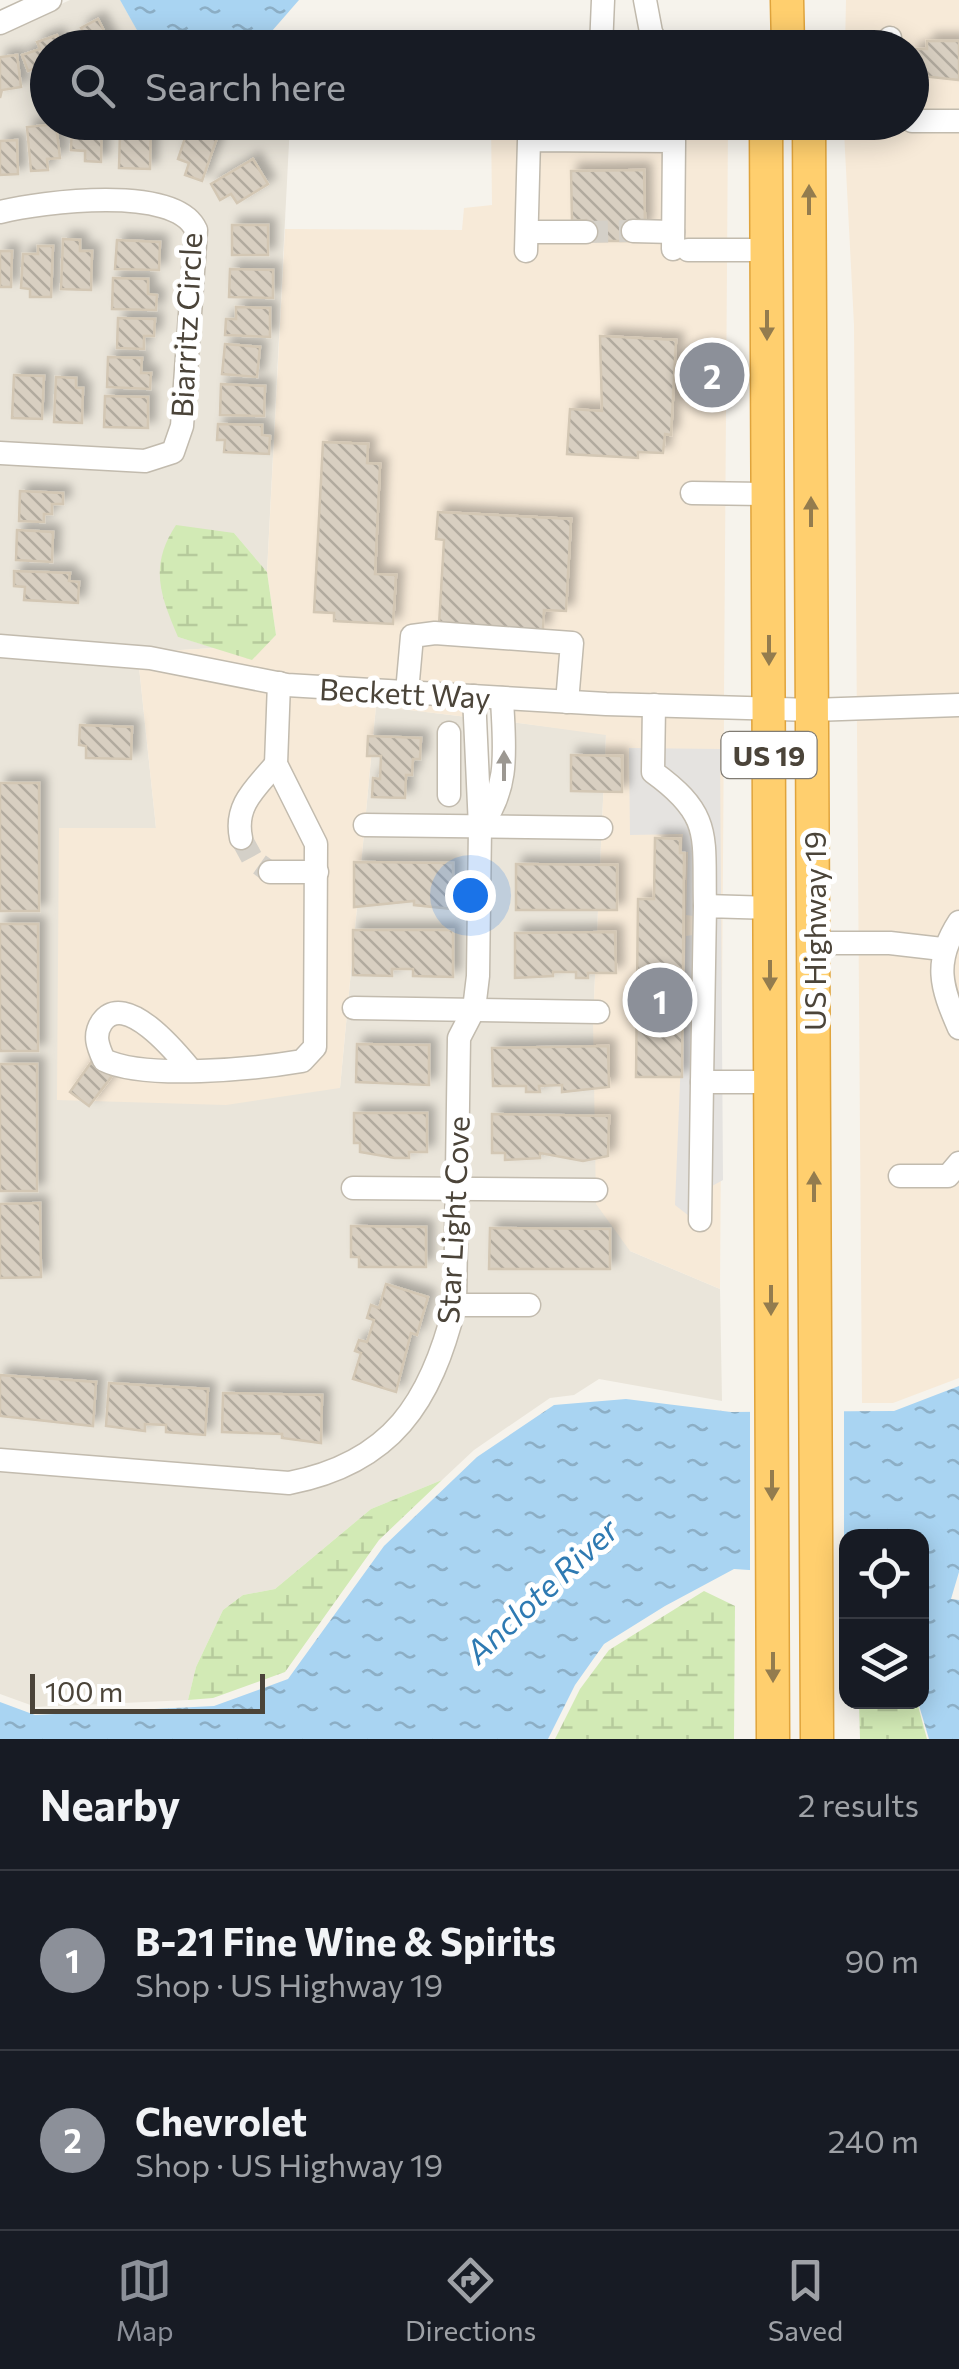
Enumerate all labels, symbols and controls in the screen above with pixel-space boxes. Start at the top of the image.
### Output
search box [30,30,929,140]
icon: search [65,58,120,113]
text: Search here [145,62,346,109]
one-way arrow [801,184,817,216]
street label: Biarritz Circle [162,231,208,419]
one-way arrow [759,309,775,341]
pin: 2 [680,338,744,412]
one-way arrow [803,495,819,527]
one-way arrow [761,634,777,666]
street label: Beckett Way [318,669,492,715]
road number: US 19 [722,732,816,778]
one-way arrow [496,749,512,781]
street label: US Highway 19 [795,831,832,1031]
your location [445,870,496,921]
one-way arrow [762,959,778,991]
pin: 1 [628,962,692,1038]
street label: Star Light Cove [428,1115,476,1325]
one-way arrow [806,1170,822,1202]
one-way arrow [763,1284,779,1316]
one-way arrow [764,1469,780,1501]
water label: Anclote River [456,1508,627,1672]
map controls [839,1529,929,1709]
button: locate [839,1529,929,1619]
button: layers [839,1619,929,1709]
one-way arrow [765,1652,781,1684]
scale bar [30,1669,265,1714]
text: 100 m [45,1674,123,1708]
text: Nearby [40,1778,180,1830]
text: 2 results [798,1784,919,1824]
text: B-21 Fine Wine & Spirits [135,1917,556,1964]
text: 1 [65,1940,80,1980]
text: 90 m [845,1940,919,1980]
text: Shop · US Highway 19 [135,1964,443,2004]
text: Chevrolet [135,2097,307,2144]
text: 2 [63,2120,82,2160]
text: 240 m [828,2120,919,2160]
text: Shop · US Highway 19 [135,2144,443,2184]
tab: Map [116,2253,173,2347]
tab: Directions [405,2253,536,2347]
tab: Saved [768,2253,843,2347]

